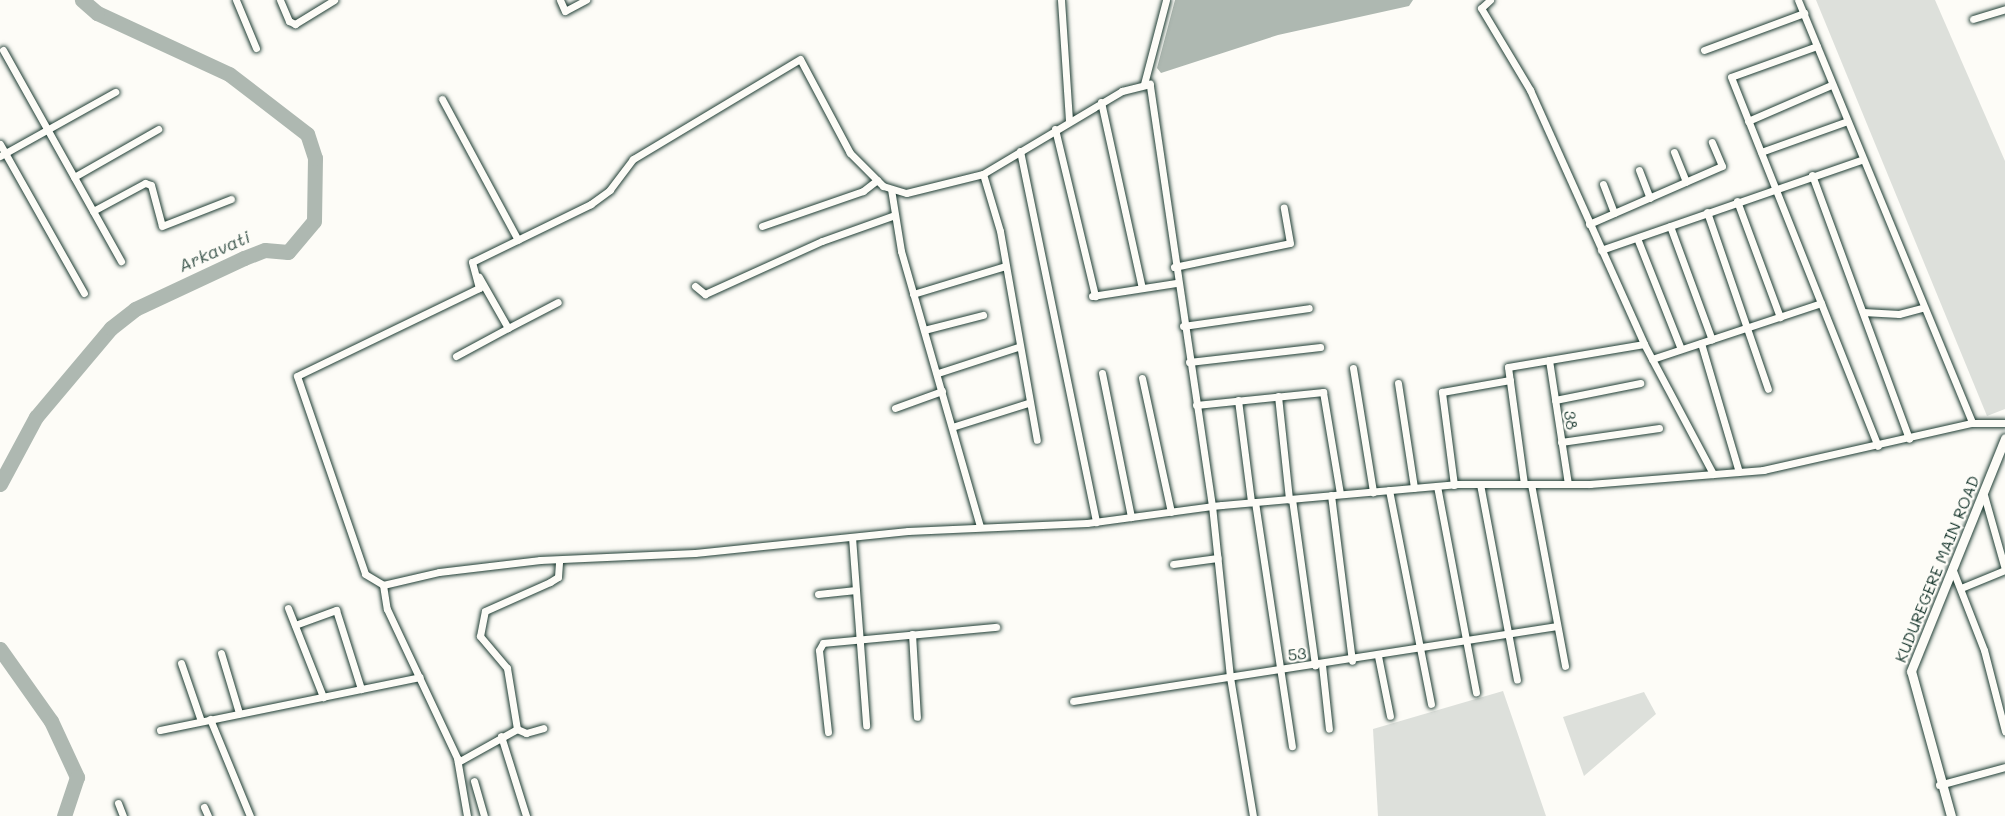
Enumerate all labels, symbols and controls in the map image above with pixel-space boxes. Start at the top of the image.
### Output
water label: Arkavati [175,226,253,276]
street label: 38 [1560,409,1582,431]
street label: KUDUREGERE MAIN ROAD [1891,473,1983,665]
street label: 53 [1287,643,1307,665]

